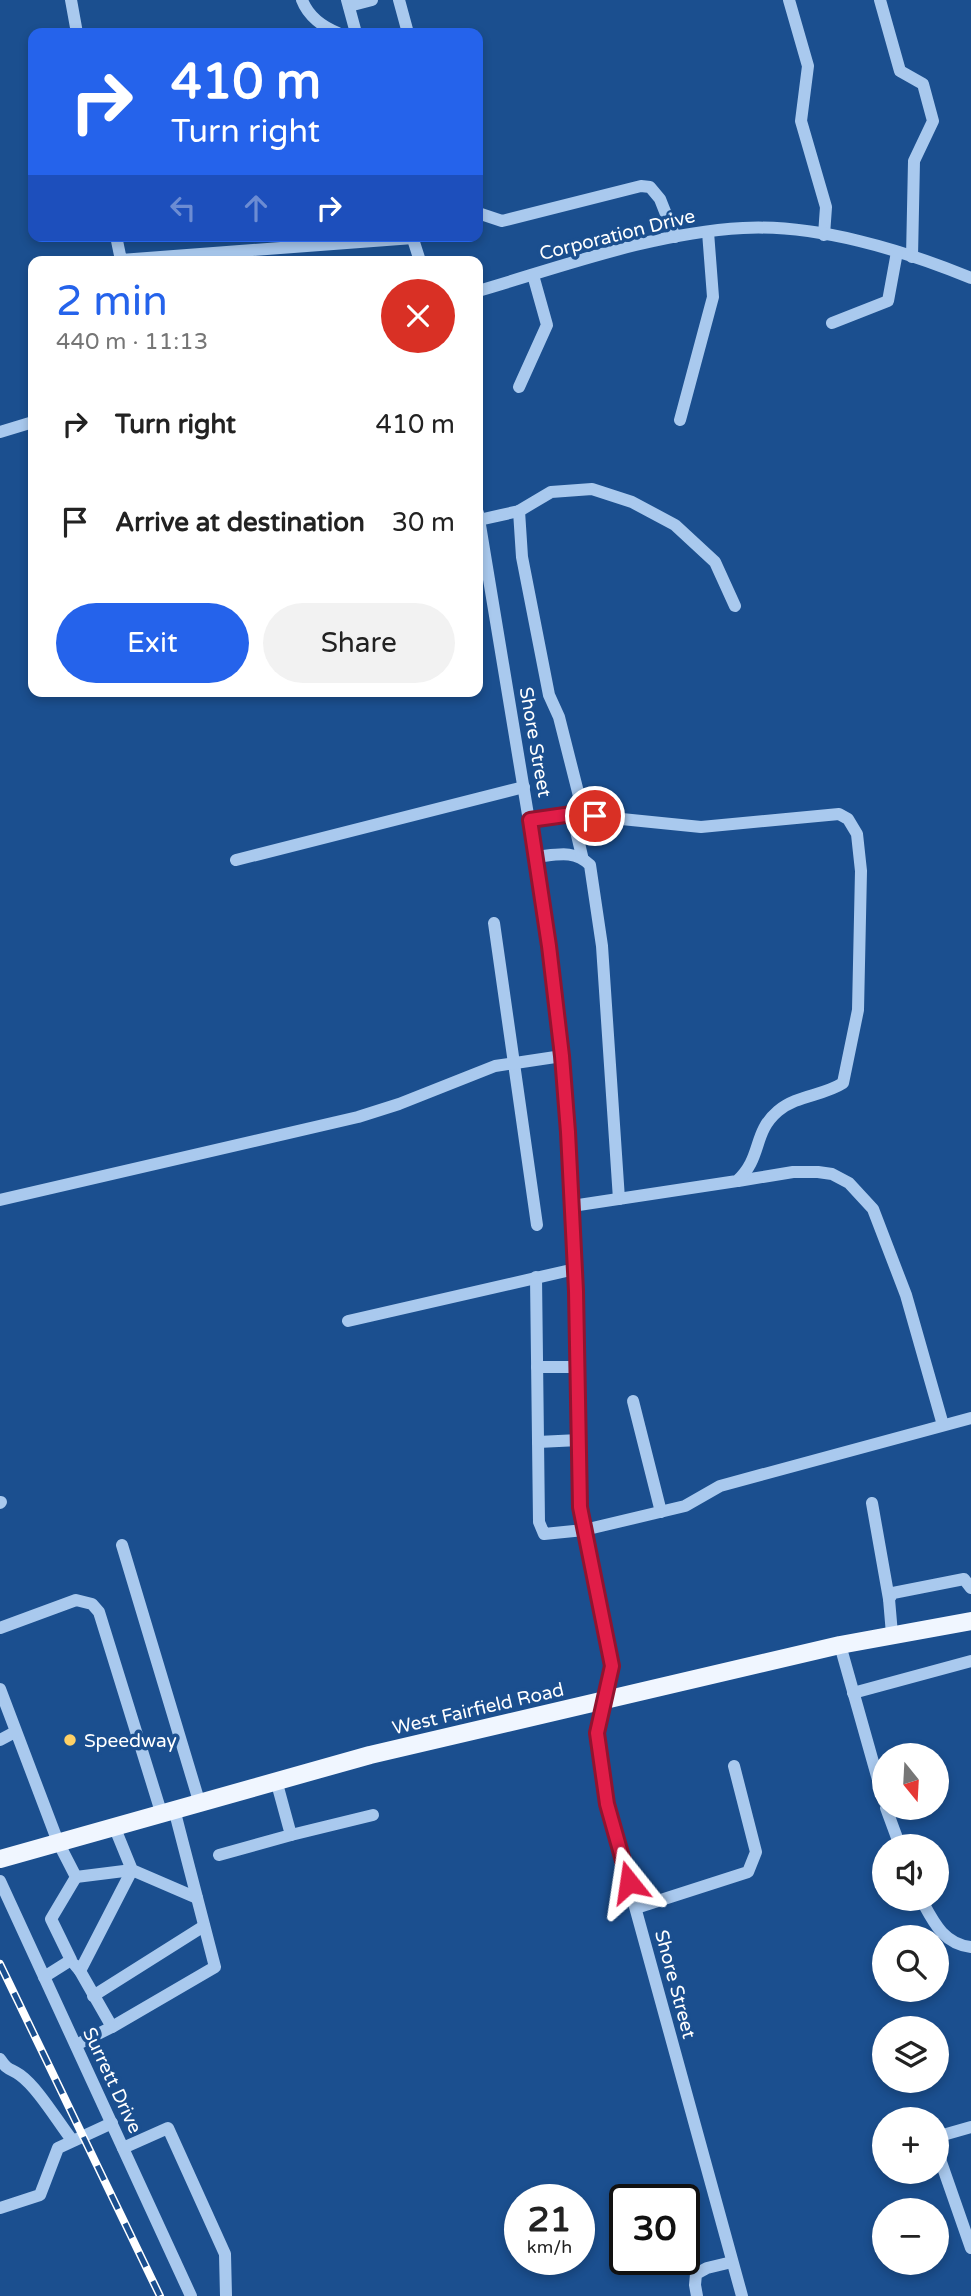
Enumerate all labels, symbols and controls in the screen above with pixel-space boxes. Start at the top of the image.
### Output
text: 410 m [171,53,321,112]
icon: right [56,56,147,147]
text: Turn right [171,113,320,151]
icon: left [164,189,202,227]
icon: ahead [237,189,275,227]
icon: right [310,189,348,227]
street label: Corporation Drive [537,205,697,265]
text: 2 min [56,276,168,327]
button: close [381,279,455,353]
text: 440 m · 11:13 [56,328,208,356]
icon: right [56,405,94,443]
text: Turn right [115,409,236,440]
text: 410 m [375,409,455,440]
icon: arrive [56,503,94,541]
text: Arrive at destination [115,507,365,538]
text: 30 m [392,507,455,538]
button: Exit [56,603,249,683]
button: Share [263,603,455,683]
street label: Shore Street [514,685,556,799]
pin [565,786,625,846]
icon: arrive [576,797,614,835]
street label: West Fairfield Road [390,1679,566,1739]
place label: Speedway [84,1730,177,1752]
marker: Speedway [62,1732,78,1748]
north arrow [872,1743,948,1820]
map controls [872,1743,949,2275]
button: sound [872,1834,949,1911]
position arrow [592,1845,666,1919]
button: search [872,1925,949,2002]
street label: Shore Street [650,1927,700,2041]
button: layers [872,2016,949,2093]
street label: Surrett Drive [78,2024,146,2137]
button: + [872,2107,949,2184]
speed limit sign: 30 [609,2184,700,2275]
button: − [872,2198,949,2275]
text: 21 [528,2199,571,2241]
text: km/h [527,2236,572,2258]

